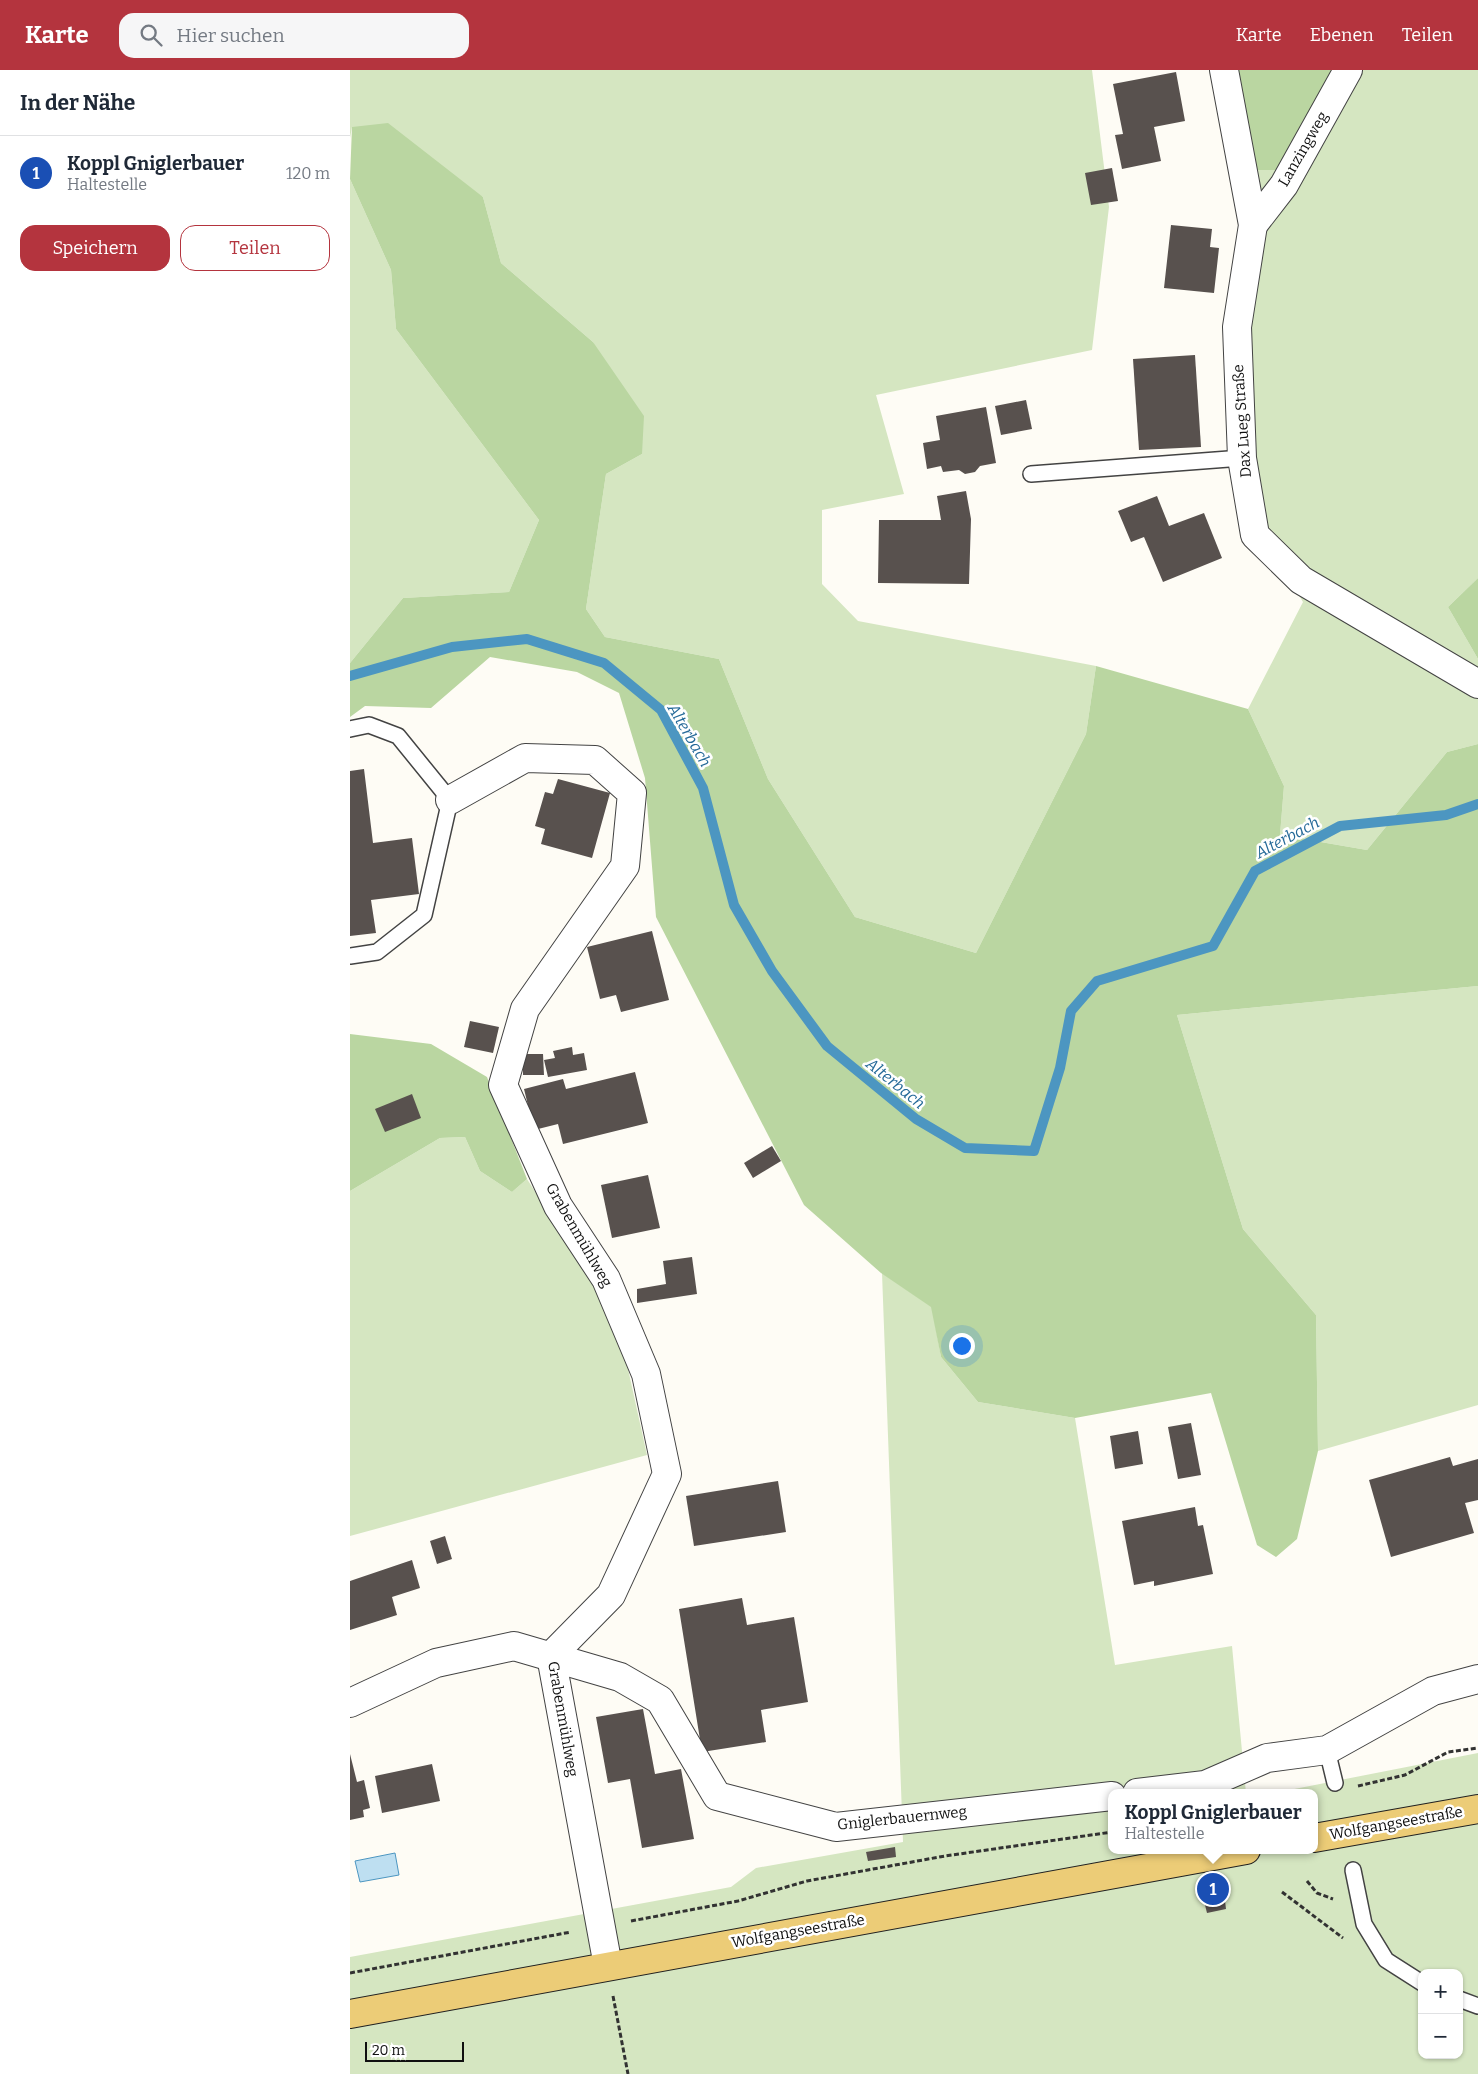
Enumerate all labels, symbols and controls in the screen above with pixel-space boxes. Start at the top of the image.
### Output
search box [119,13,469,58]
text: Karte [25,21,89,49]
icon: search [137,21,165,49]
text: Hier suchen [177,24,284,47]
text: Karte [1236,24,1282,46]
text: Ebenen [1310,24,1374,46]
text: Teilen [1402,24,1453,46]
text: In der Nähe [20,90,135,116]
street label: Lanzingweg [1274,108,1332,190]
text: Koppl Gniglerbauer [67,152,244,175]
text: 1 [33,164,39,183]
text: 120 m [286,164,330,183]
text: Haltestelle [67,175,147,194]
button: Speichern [20,225,170,271]
button: Teilen [180,225,330,271]
street label: Dax Lueg Straße [1229,364,1255,478]
water label: Alterbach [663,699,715,770]
water label: Alterbach [1251,813,1323,863]
water label: Alterbach [862,1053,929,1113]
street label: Grabenmühlweg [542,1180,616,1290]
your location [949,1333,975,1359]
street label: Grabenmühlweg [544,1660,582,1778]
popup [1108,1789,1318,1854]
text: Koppl Gniglerbauer [1124,1801,1302,1824]
street label: Gniglerbauernweg [836,1802,968,1834]
street label: Wolfgangseestraße [1328,1802,1464,1844]
text: Haltestelle [1124,1824,1204,1843]
pin: 1 [1197,1870,1229,1908]
street label: Wolfgangseestraße [730,1910,866,1952]
map controls [1418,1969,1463,2059]
button: + [1418,1969,1463,2014]
button: − [1418,2014,1463,2059]
scale bar [365,2039,464,2062]
text: 20 m [372,2042,405,2059]

